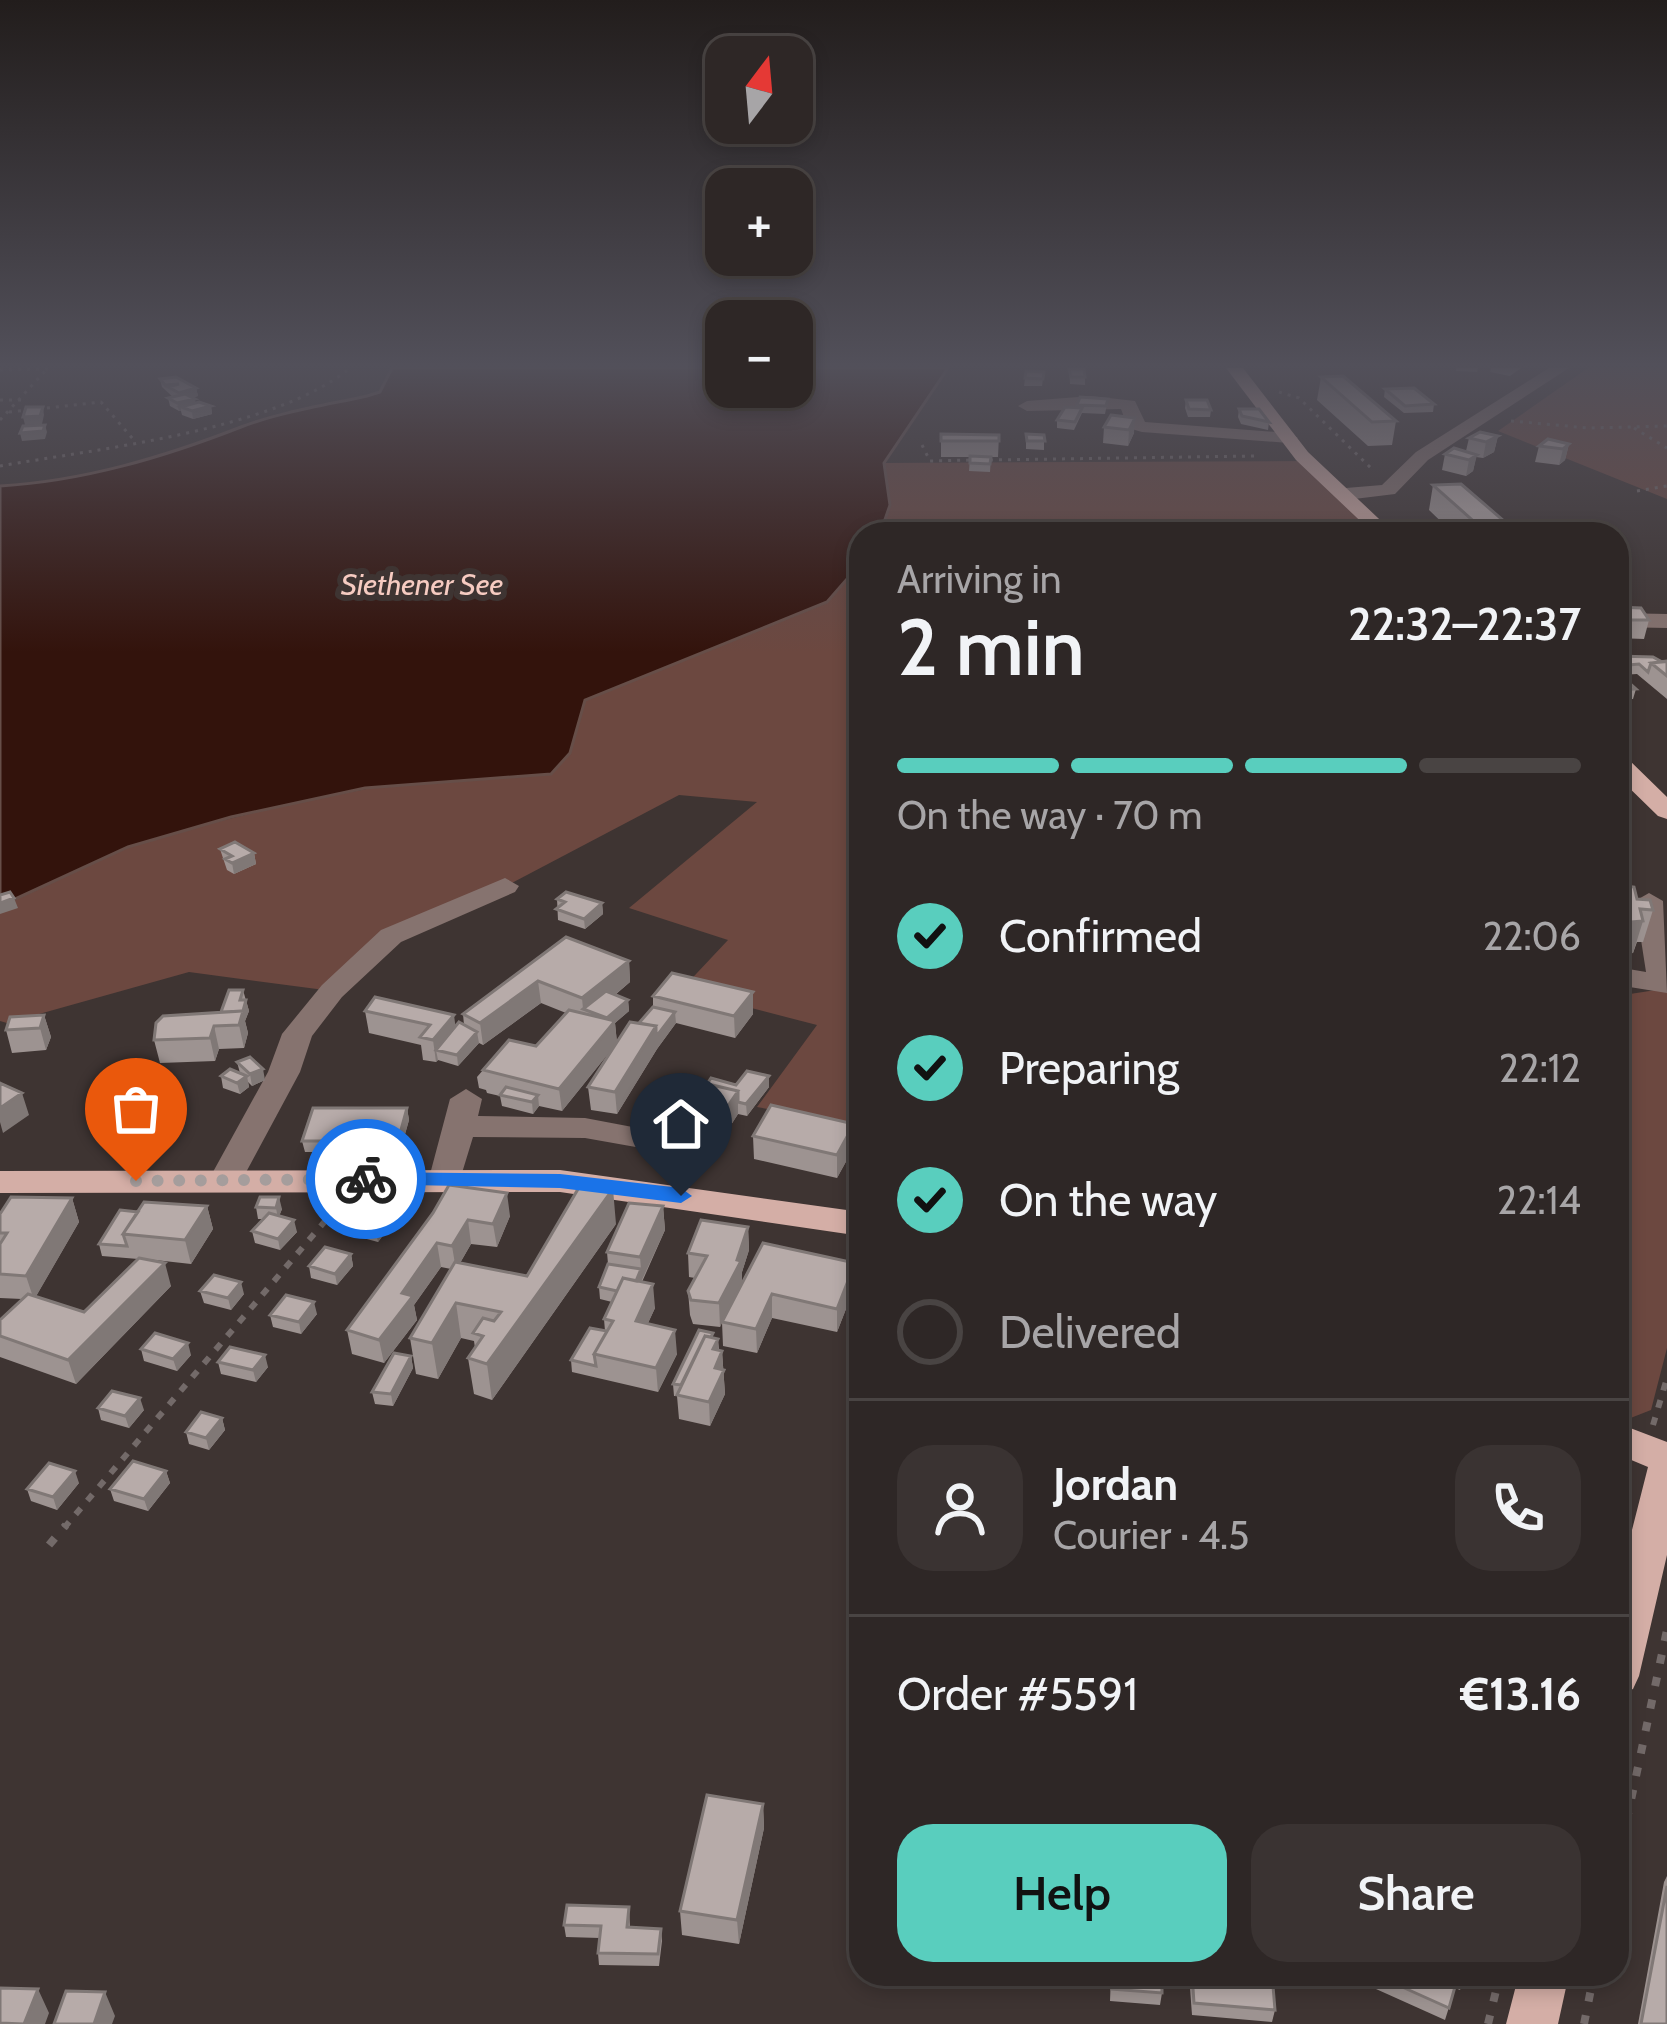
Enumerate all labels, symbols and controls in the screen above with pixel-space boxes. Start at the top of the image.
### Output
north arrow [705,36,813,144]
map controls [705,36,813,408]
button: + [705,168,813,276]
button: − [705,300,813,408]
text: Arriving in [897,555,1061,603]
water label: Siethener See [341,566,503,603]
text: 22:32–22:37 [1348,597,1581,651]
text: 2 min [897,600,1085,695]
text: On the way · 70 m [897,791,1202,839]
icon: check [897,903,963,969]
text: Confirmed [999,909,1202,963]
text: 22:06 [1483,912,1581,960]
icon: check [897,1035,963,1101]
text: Preparing [999,1041,1179,1095]
text: 22:12 [1499,1044,1581,1092]
pin [85,1058,187,1181]
pin [630,1073,732,1196]
icon: bag [103,1076,169,1142]
icon: home [648,1091,714,1157]
courier [306,1119,426,1239]
icon: bike [333,1146,399,1212]
icon: check [897,1167,963,1233]
text: On the way [999,1173,1217,1227]
text: 22:14 [1497,1176,1581,1224]
text: Delivered [999,1305,1181,1359]
button: person [897,1445,1023,1571]
button: phone [1455,1445,1581,1571]
text: Jordan [1053,1457,1178,1511]
text: Courier · 4.5 [1053,1511,1249,1559]
text: Order #5591 [897,1667,1138,1721]
text: €13.16 [1460,1667,1581,1721]
button: Help [897,1824,1227,1962]
button: Share [1251,1824,1581,1962]

